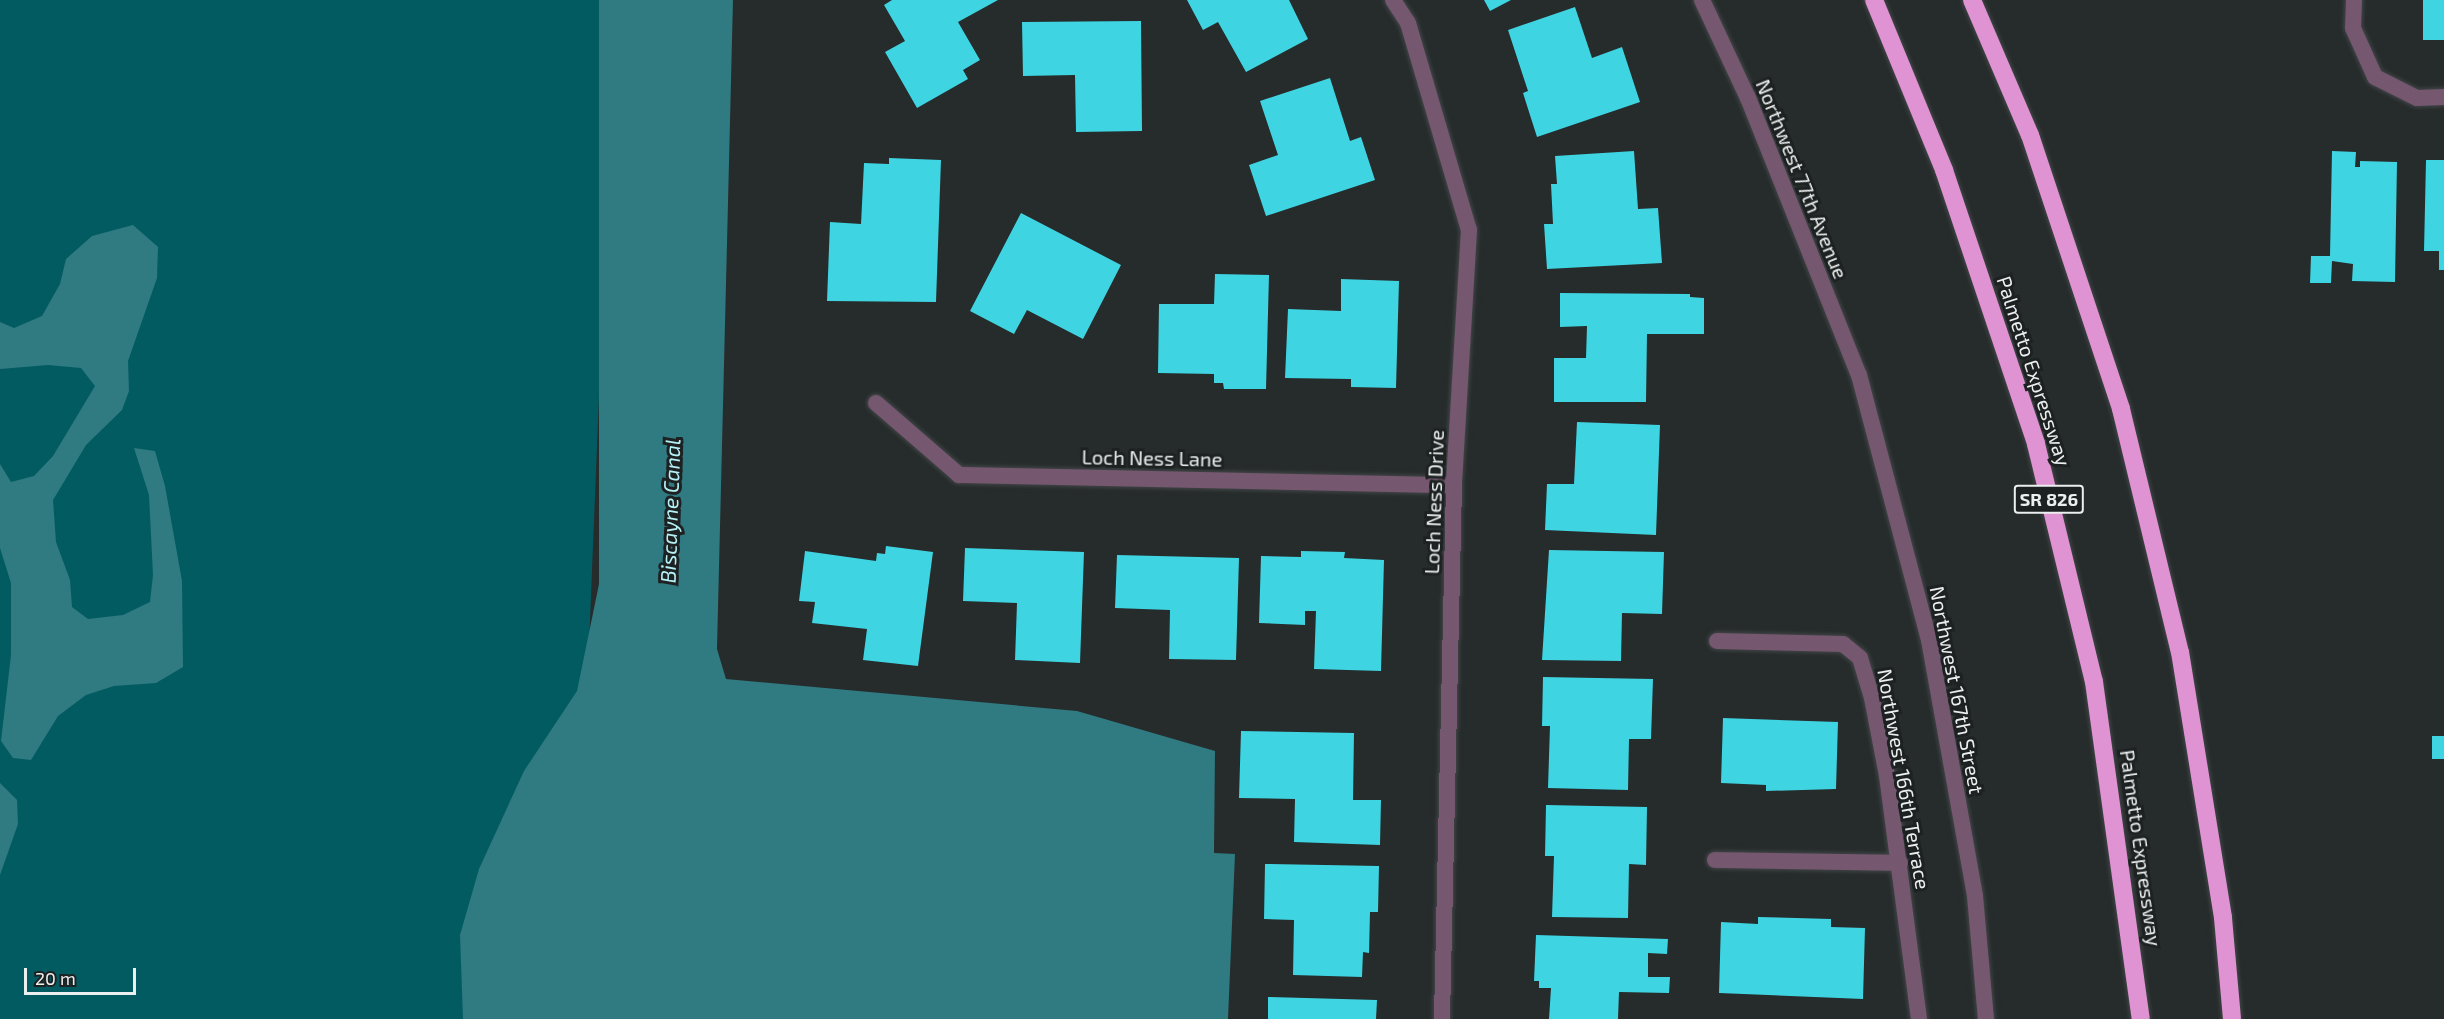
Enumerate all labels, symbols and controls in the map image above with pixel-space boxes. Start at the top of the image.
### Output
street label: Northwest 77th Avenue [1751,76,1853,282]
street label: Palmetto Expressway [1992,273,2076,469]
street label: Loch Ness Drive [1419,429,1449,575]
water label: Biscayne Canal [655,438,685,584]
street label: Loch Ness Lane [1081,445,1223,471]
road number: SR 826 [2013,484,2085,514]
street label: Northwest 167th Street [1925,584,1989,796]
street label: Northwest 166th Terrace [1873,667,1935,891]
street label: Palmetto Expressway [2115,748,2167,948]
scale bar [27,956,140,994]
text: 20 m [35,967,76,989]

